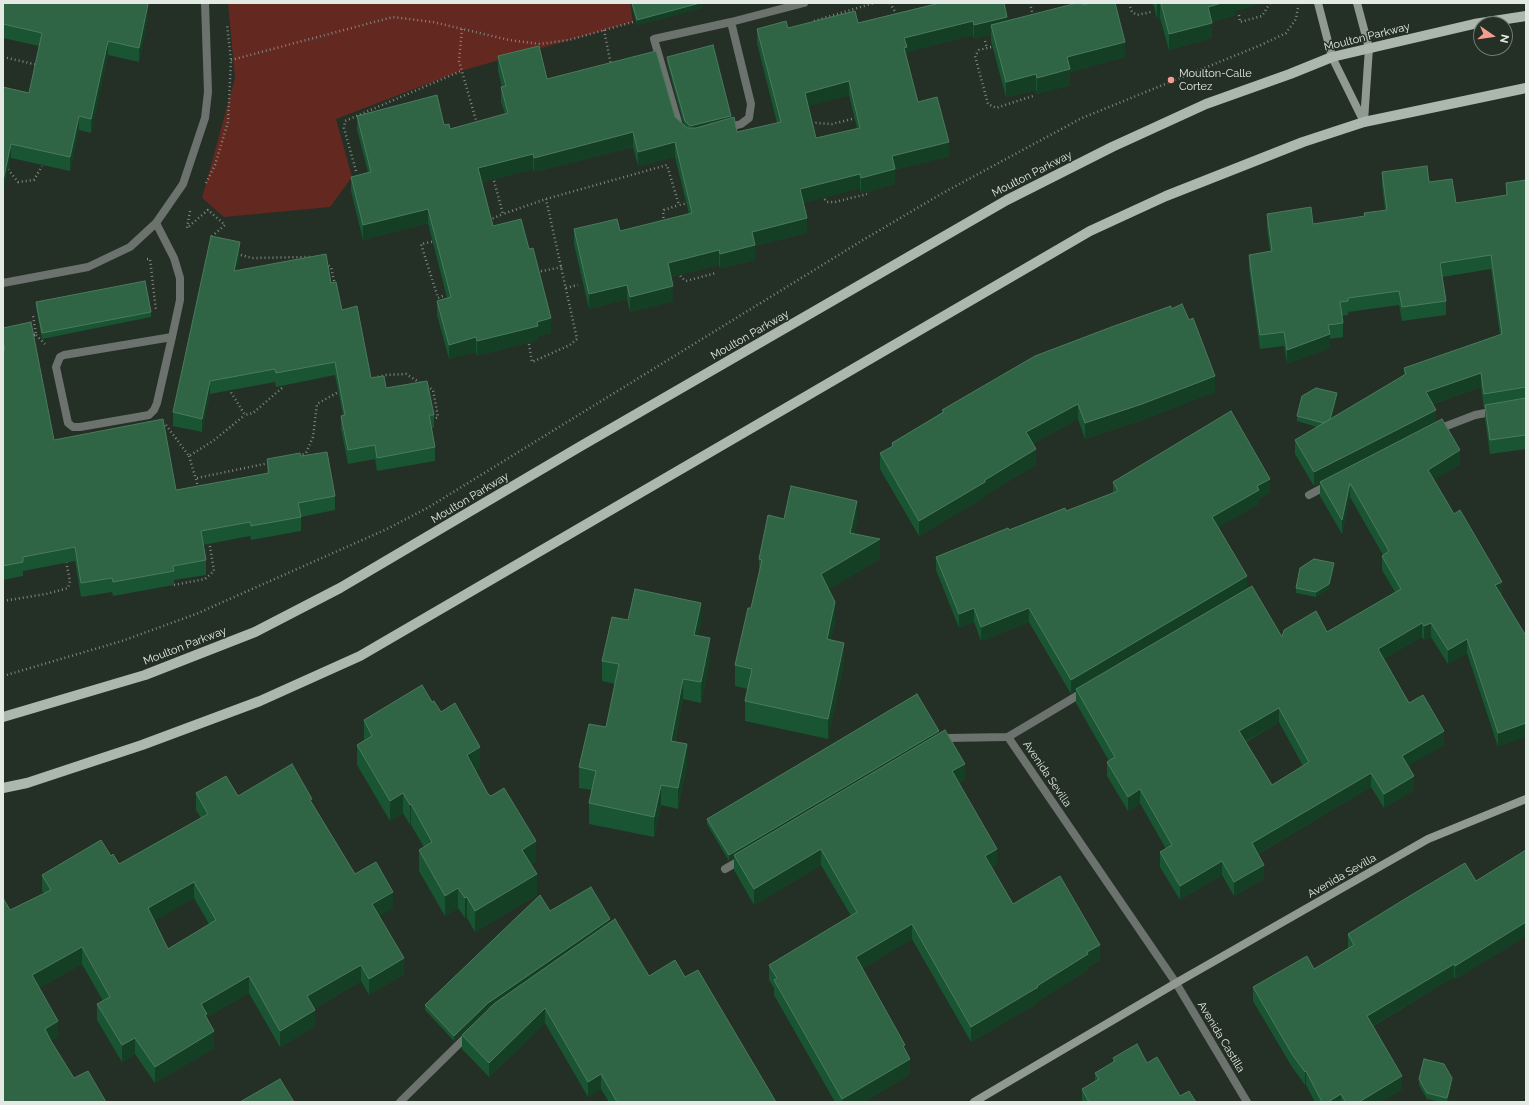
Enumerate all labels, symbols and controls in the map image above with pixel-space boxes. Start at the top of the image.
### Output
north arrow [1473,16,1513,56]
street label: Moulton Parkway [1323,20,1411,54]
text: N [1497,33,1511,44]
place label: Moulton-Calle Cortez [1179,67,1252,93]
marker: Moulton-Calle Cortez [1166,75,1176,85]
street label: Moulton Parkway [990,148,1074,200]
street label: Moulton Parkway [709,307,791,363]
street label: Moulton Parkway [429,470,511,526]
street label: Moulton Parkway [142,624,228,668]
street label: Avenida Sevilla [1020,738,1074,810]
street label: Avenida Sevilla [1305,851,1379,901]
street label: Avenida Castilla [1195,999,1247,1075]

